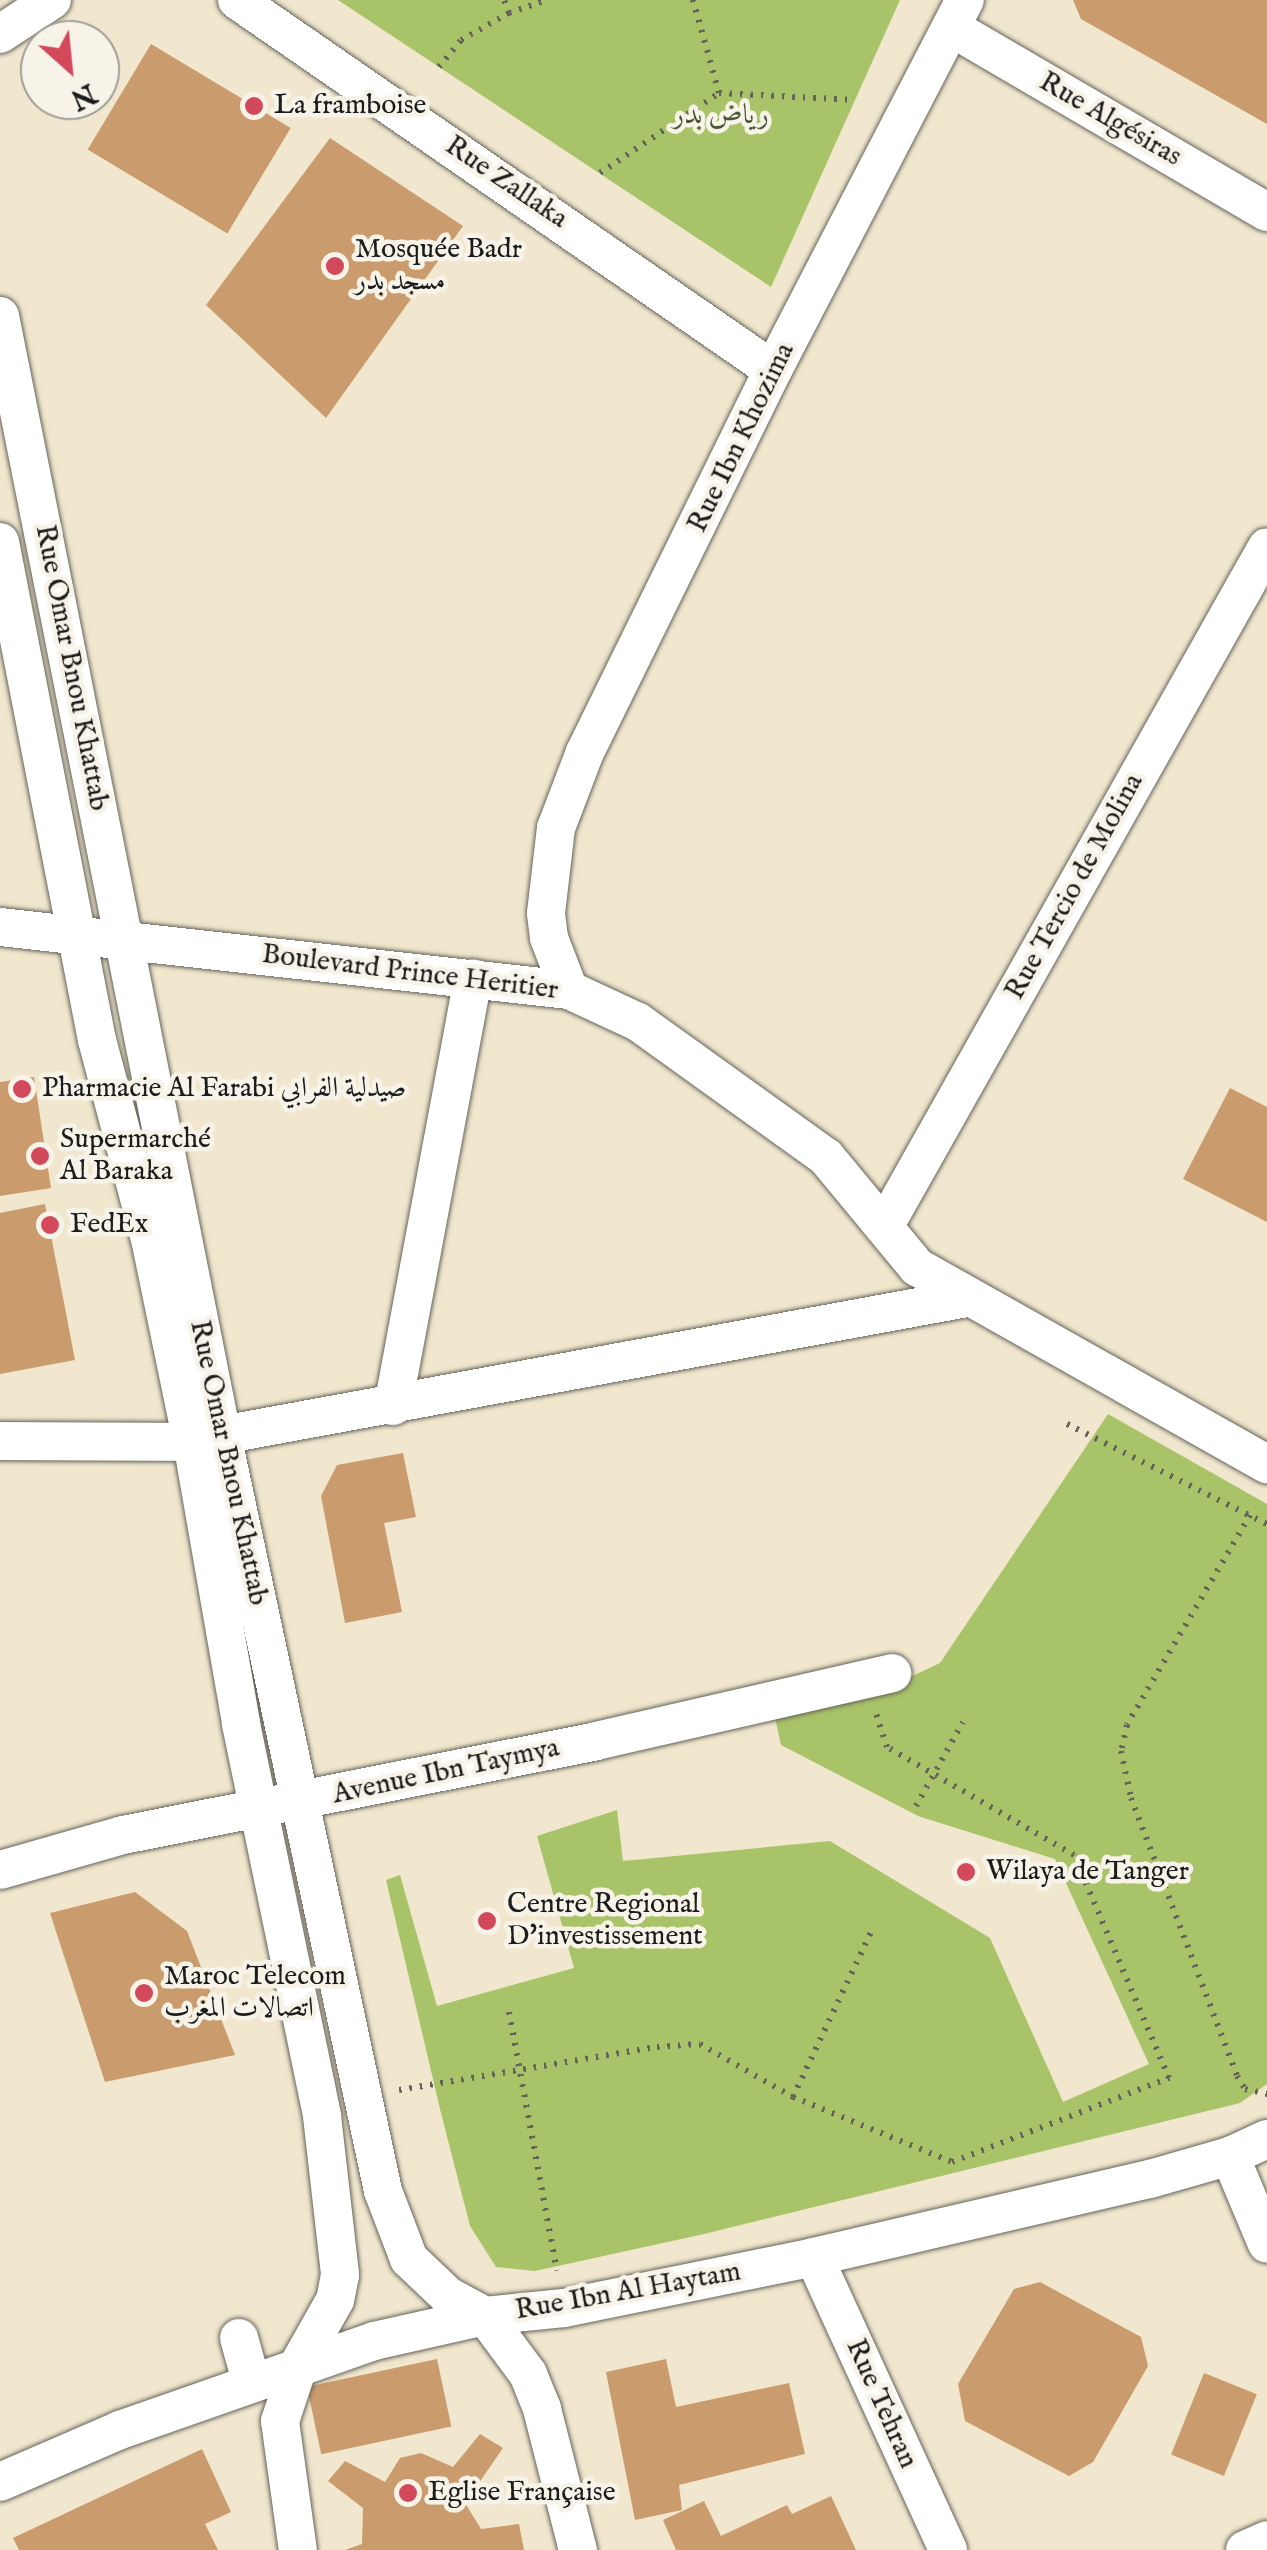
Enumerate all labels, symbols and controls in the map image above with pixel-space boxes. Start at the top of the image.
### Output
north arrow [20,20,120,120]
street label: Rue Algésiras [1033,66,1187,174]
text: N [64,74,102,116]
place label: La framboise [274,89,426,123]
marker: La framboise [243,95,265,117]
park label: رياض بدر [673,99,769,133]
street label: Rue Zallaka [438,130,574,236]
place label: Mosquée Badr مسجد بدر [355,233,522,299]
marker: Mosquée Badr مسجد بدر [324,255,346,277]
street label: Rue Ibn Khozima [682,338,802,538]
street label: Rue Omar Bnou Khattab [27,522,115,814]
street label: Rue Tercio de Molina [999,768,1151,1006]
street label: Boulevard Prince Heritier [260,938,560,1008]
place label: Pharmacie Al Farabi صيدلية الفرابي [42,1072,406,1106]
marker: Pharmacie Al Farabi صيدلية الفرابي [11,1078,33,1100]
place label: Supermarché Al Baraka [60,1123,211,1189]
marker: Supermarché Al Baraka [29,1145,51,1167]
place label: FedEx [70,1208,148,1242]
marker: FedEx [39,1214,61,1236]
street label: Rue Omar Bnou Khattab [181,1317,275,1609]
street label: Avenue Ibn Taymya [330,1732,562,1812]
place label: Wilaya de Tanger [986,1855,1189,1889]
marker: Wilaya de Tanger [955,1861,977,1883]
place label: Centre Regional D'investissement [507,1888,703,1954]
marker: Centre Regional D'investissement [476,1910,498,1932]
place label: Maroc Telecom اتصالات المغرب [164,1960,346,2026]
marker: Maroc Telecom اتصالات المغرب [133,1982,155,2004]
street label: Rue Ibn Al Haytam [513,2256,743,2328]
street label: Rue Tehran [838,2334,924,2474]
place label: Eglise Française [428,2476,616,2510]
marker: Eglise Française [397,2482,419,2504]

